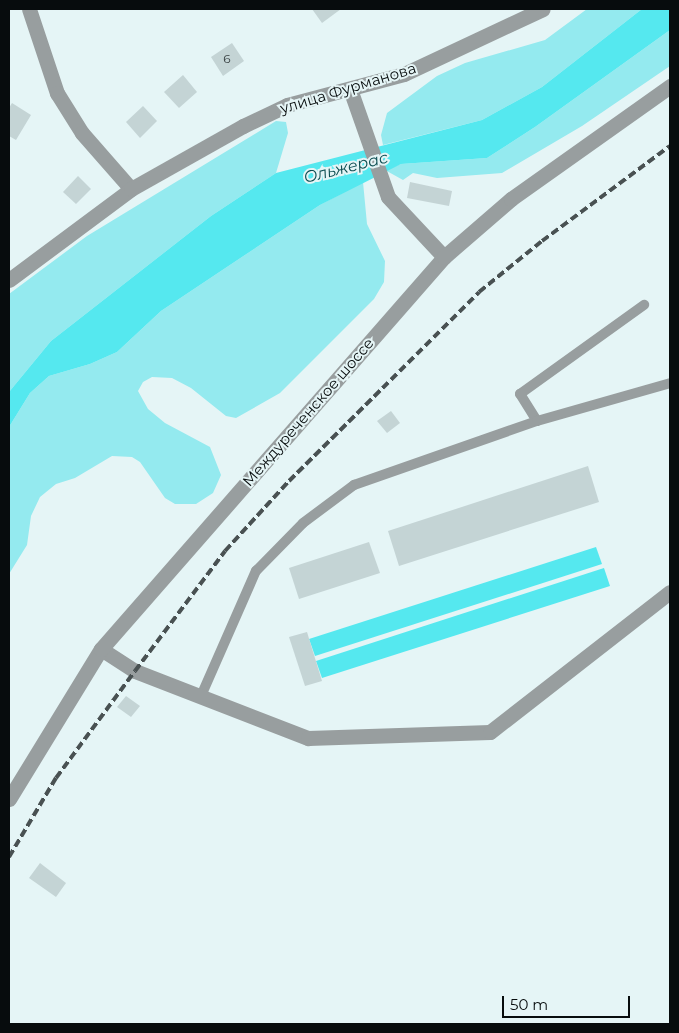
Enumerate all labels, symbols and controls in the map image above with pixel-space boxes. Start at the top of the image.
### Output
house number: 6 [223,52,231,66]
street label: улица Фурманова [278,59,418,117]
water label: Ольжерас [302,148,390,188]
street label: Междуреченское шоссе [239,334,377,490]
scale bar [504,986,632,1018]
text: 50 m [510,995,548,1014]

